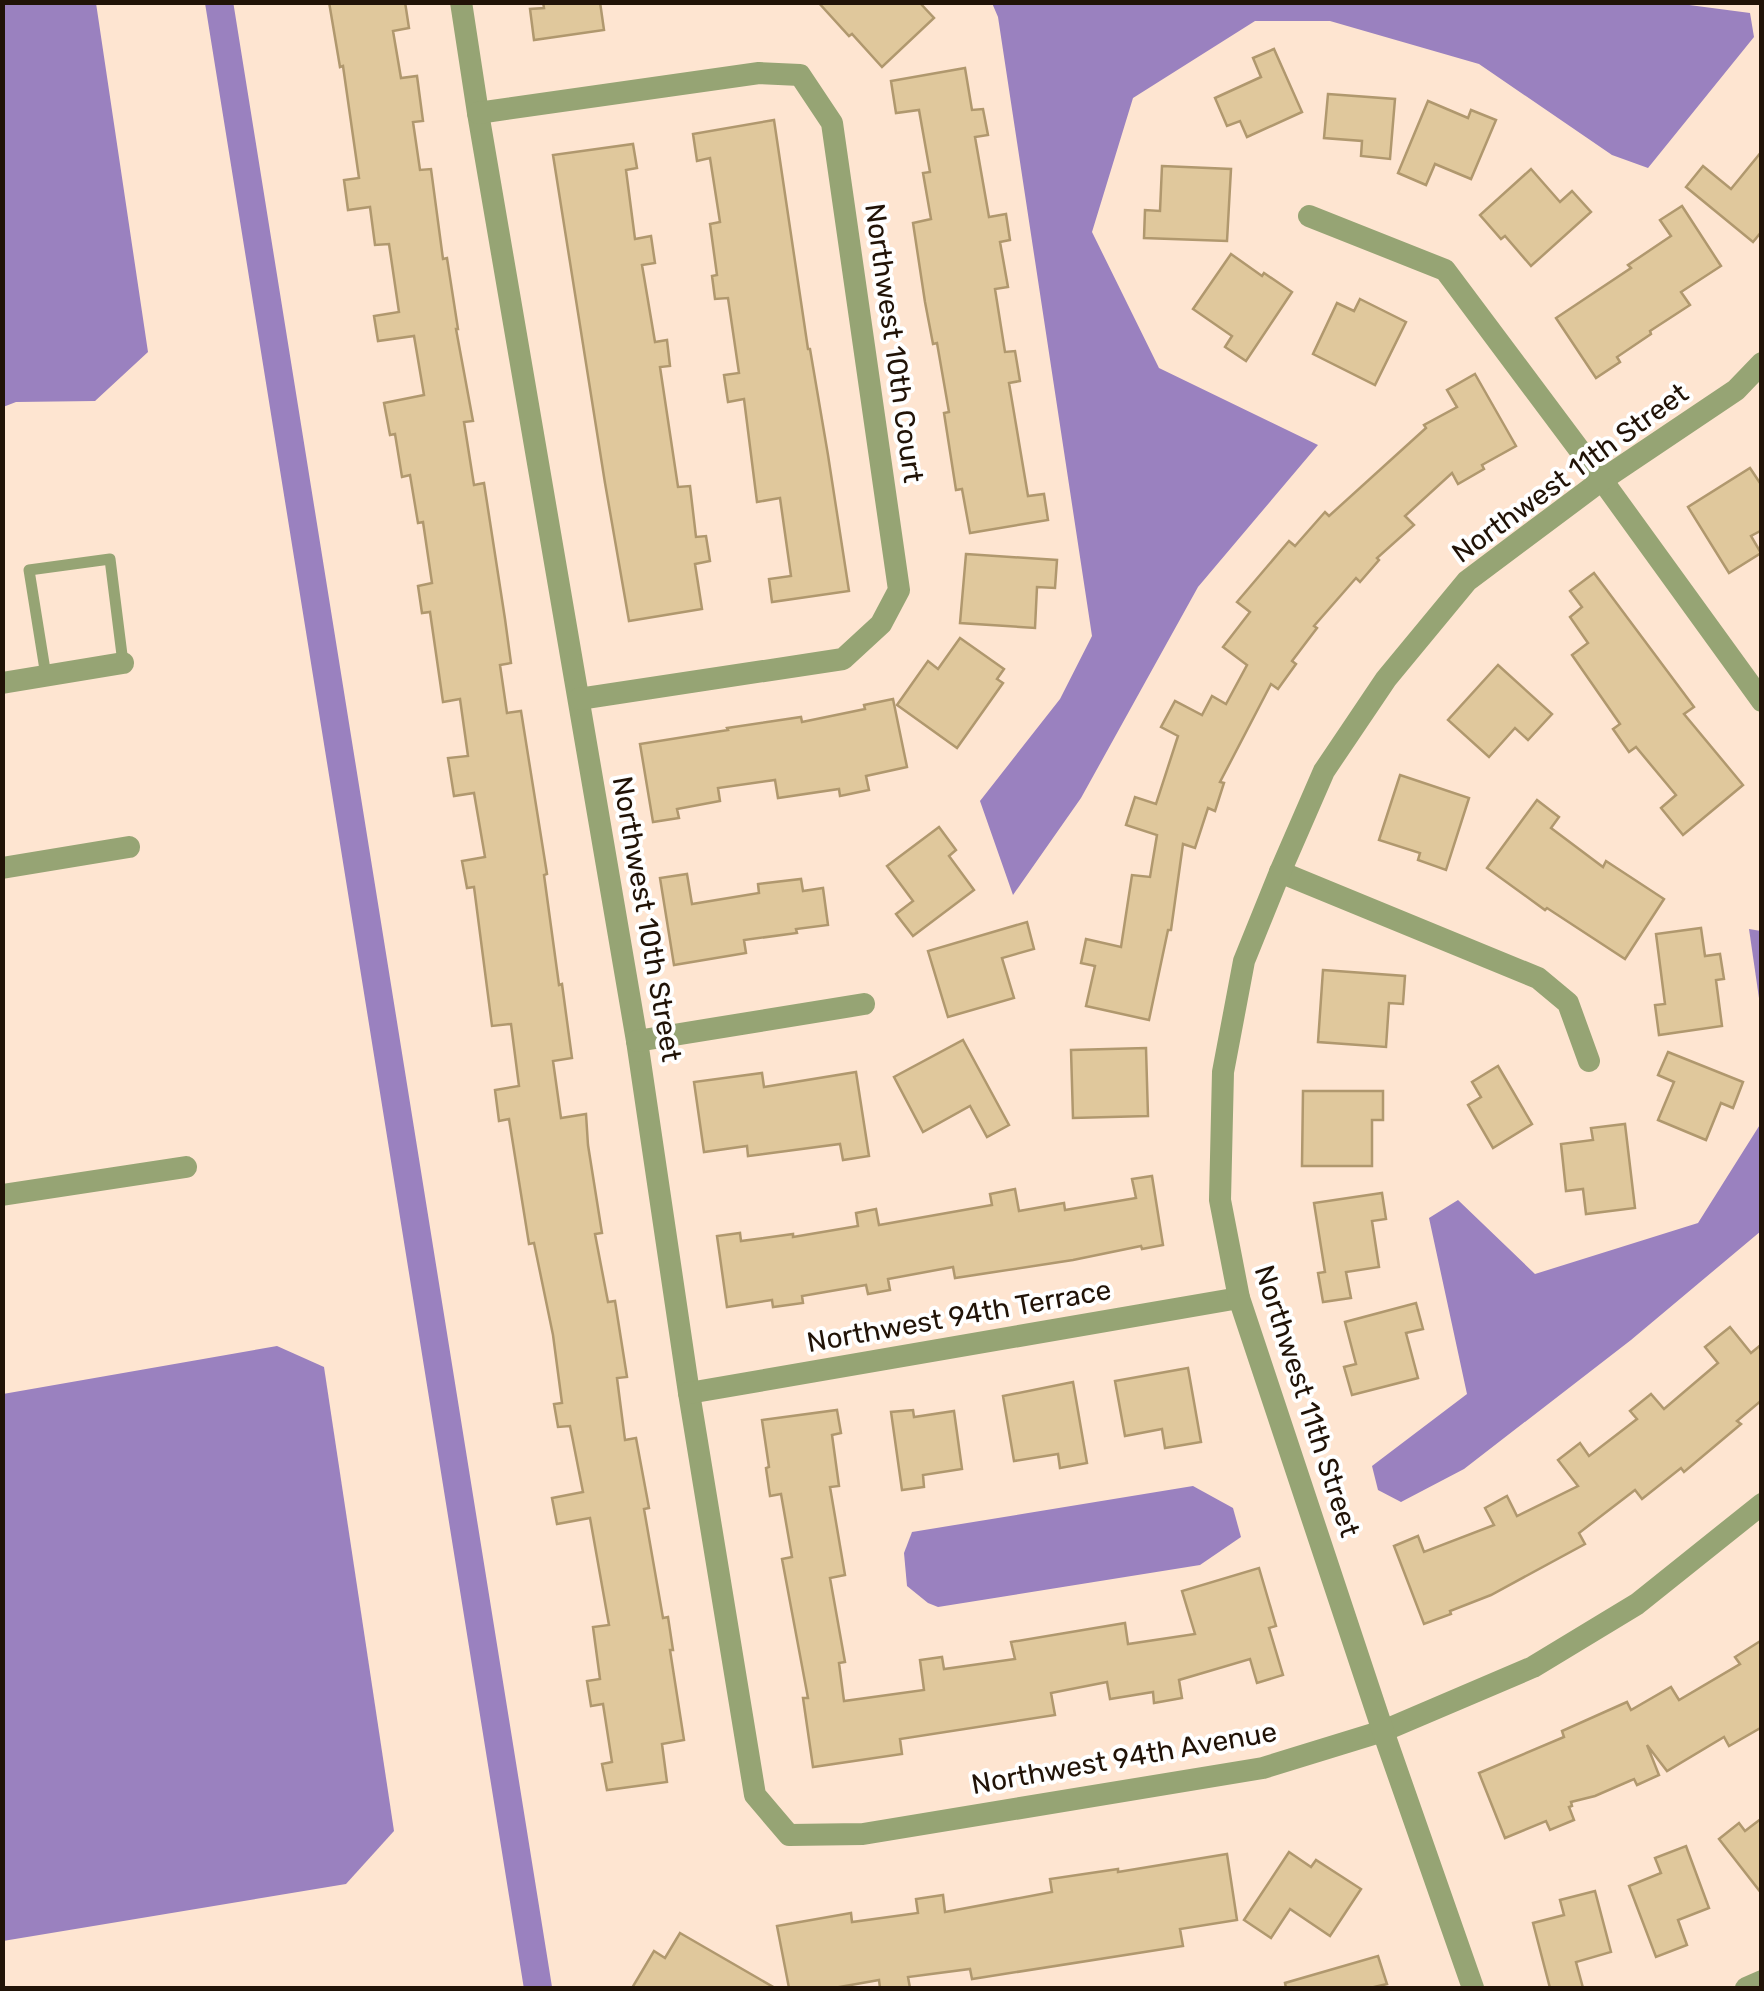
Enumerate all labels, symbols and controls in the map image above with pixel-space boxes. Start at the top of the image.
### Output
street label: Northwest 10th Court [858,201,930,485]
street label: Northwest 11th Street [1446,376,1694,570]
street label: Northwest 10th Street [606,774,688,1064]
street label: Northwest 11th Street [1247,1261,1367,1541]
street label: Northwest 94th Terrace [804,1273,1114,1359]
street label: Northwest 94th Avenue [969,1715,1279,1801]

